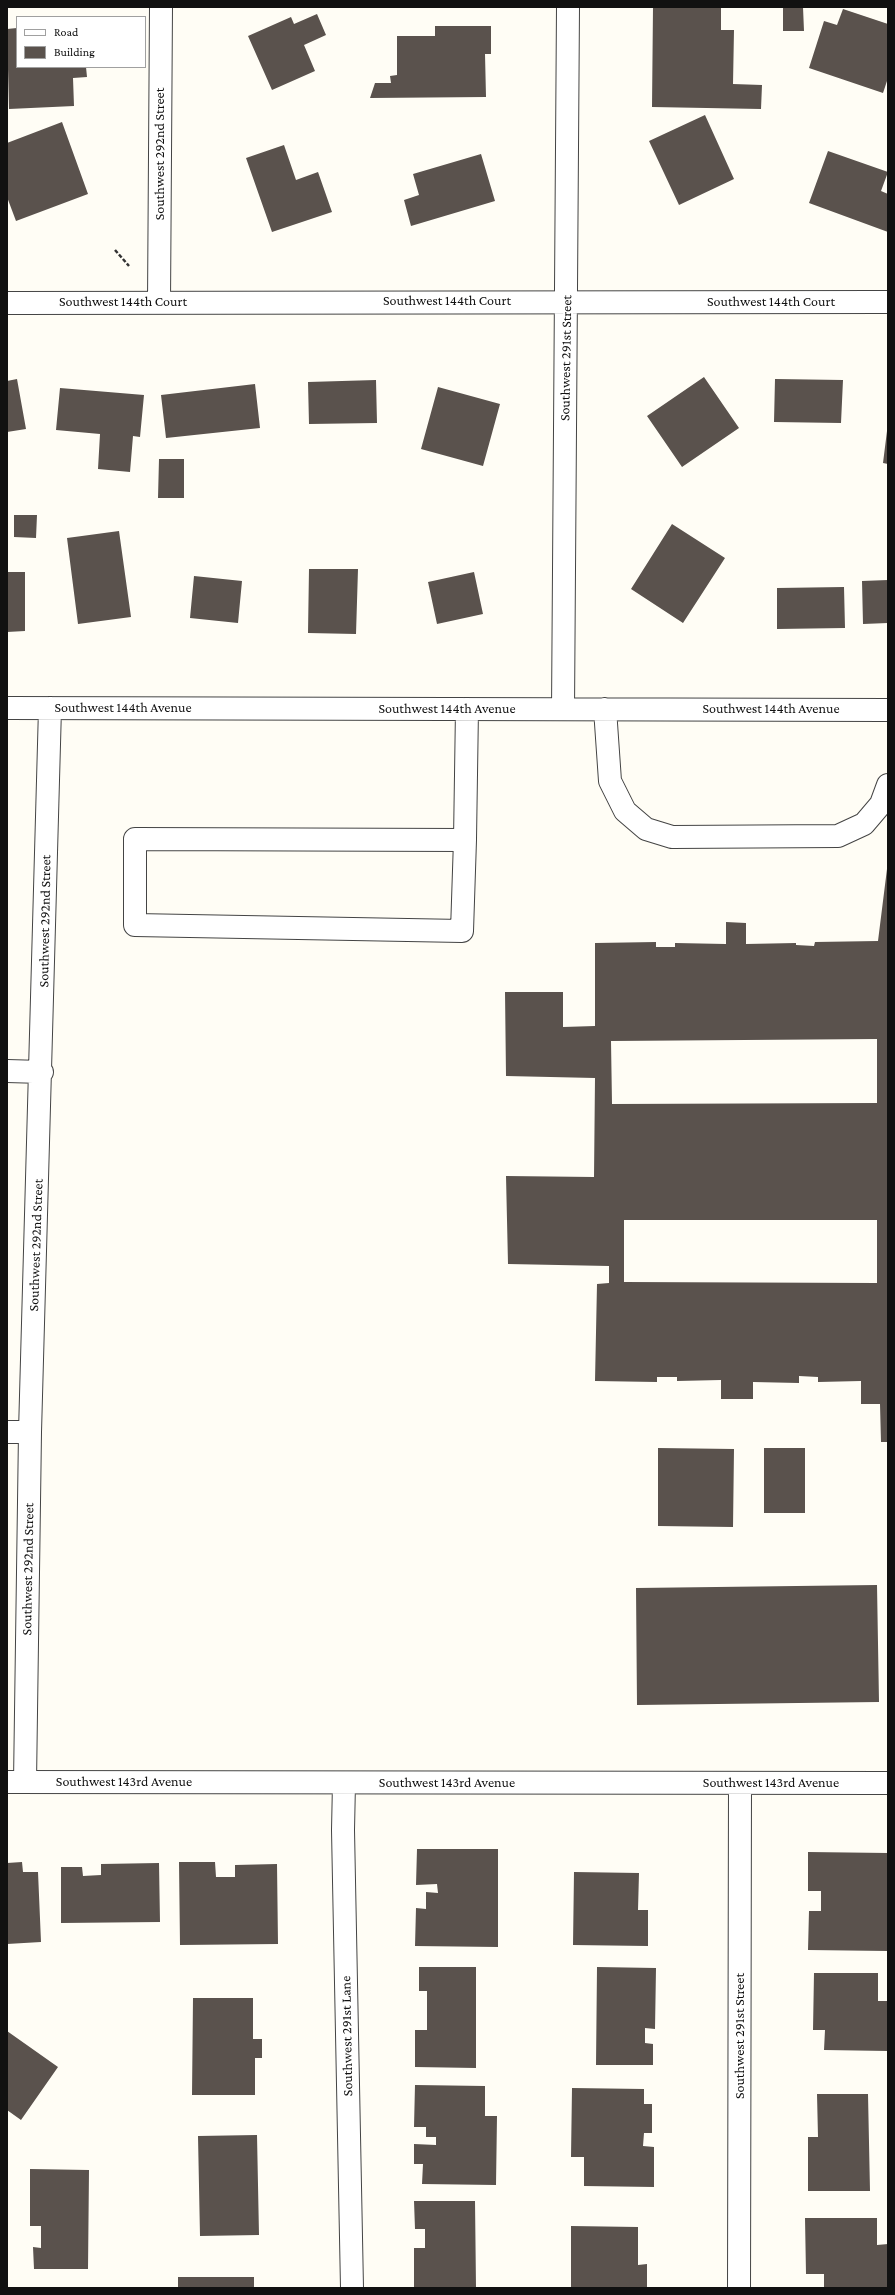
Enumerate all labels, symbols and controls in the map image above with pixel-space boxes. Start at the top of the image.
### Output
legend [16,16,146,68]
text: Road [54,25,78,39]
text: Building [54,45,95,59]
street label: Southwest 292nd Street [152,88,168,220]
street label: Southwest 144th Court [383,293,511,309]
street label: Southwest 144th Court [59,294,187,310]
street label: Southwest 144th Court [707,294,835,310]
street label: Southwest 291st Street [557,295,575,421]
street label: Southwest 144th Avenue [54,700,192,716]
street label: Southwest 144th Avenue [378,701,516,717]
street label: Southwest 144th Avenue [702,701,840,717]
street label: Southwest 292nd Street [35,855,55,987]
street label: Southwest 292nd Street [25,1178,47,1312]
street label: Southwest 292nd Street [18,1503,38,1635]
street label: Southwest 143rd Avenue [56,1774,192,1790]
street label: Southwest 143rd Avenue [379,1775,515,1791]
street label: Southwest 143rd Avenue [703,1775,839,1791]
street label: Southwest 291st Street [732,1973,748,2099]
street label: Southwest 291st Lane [338,1976,356,2096]

